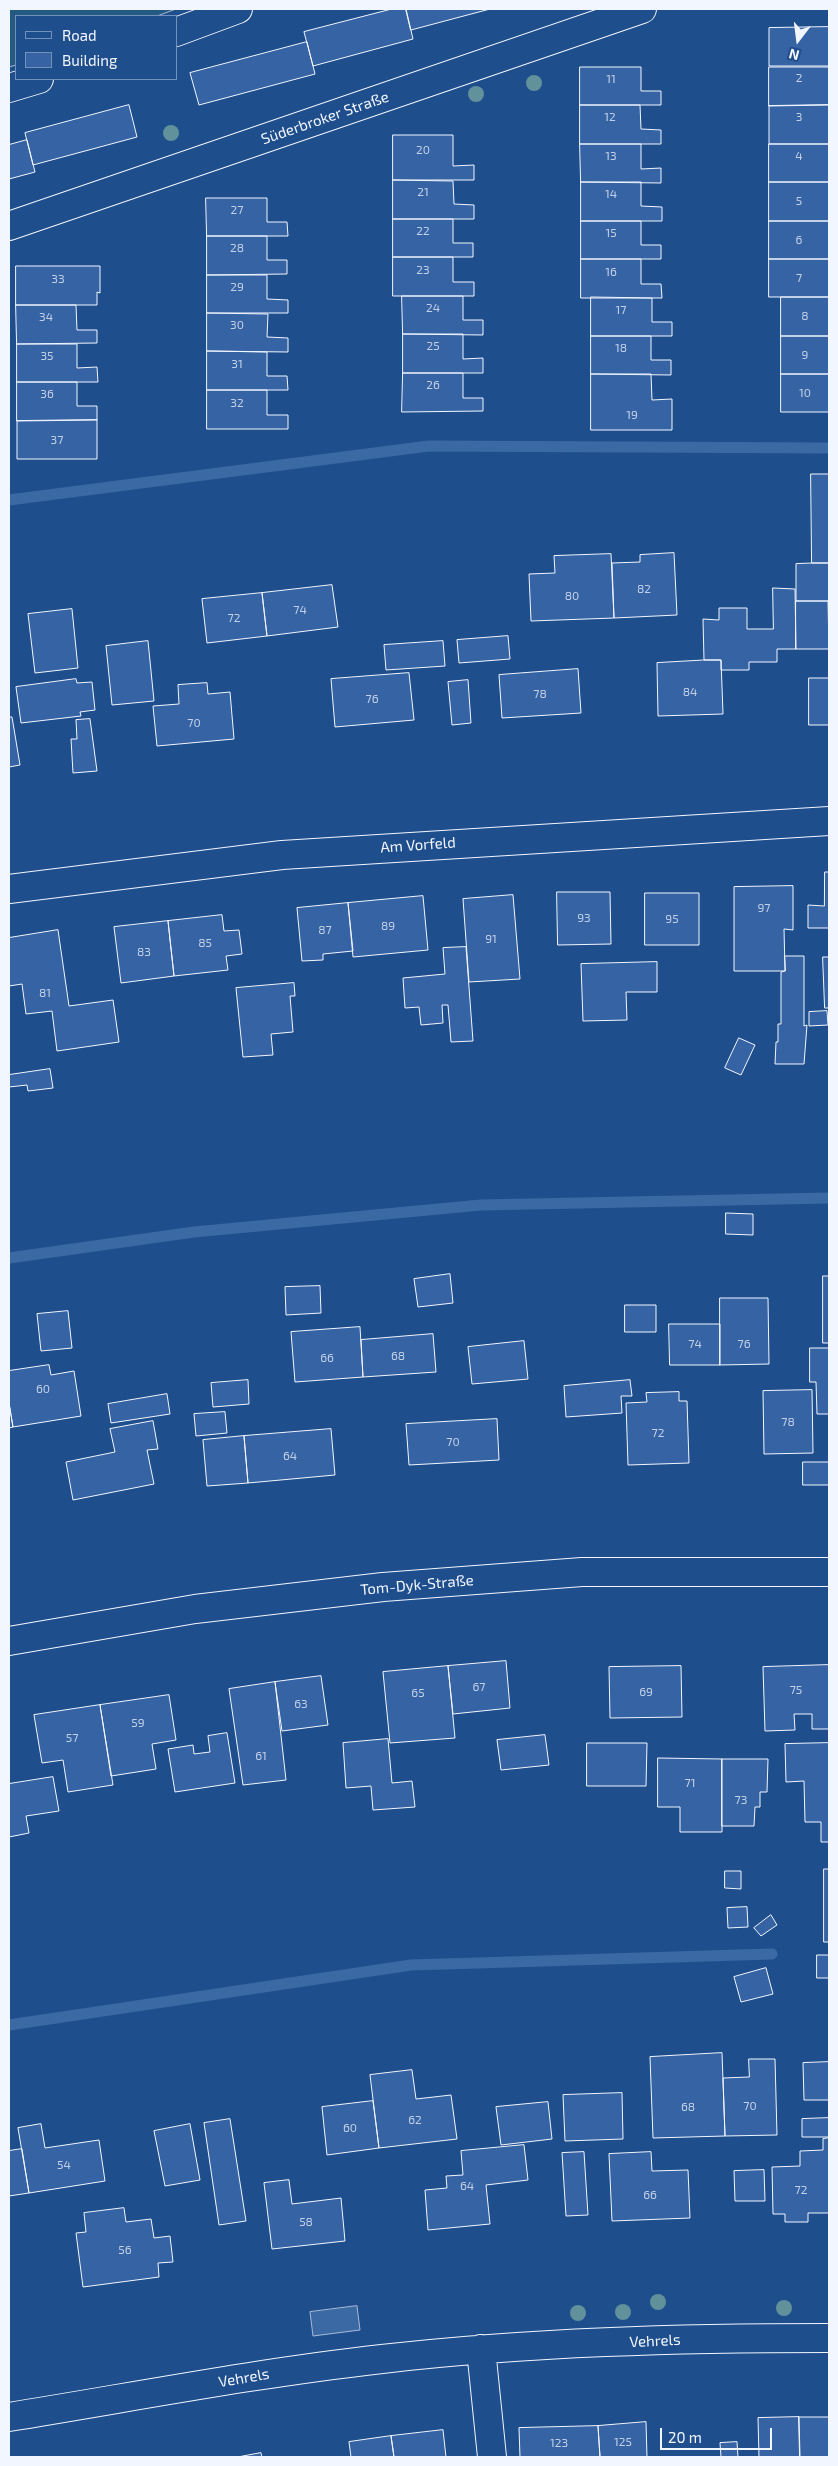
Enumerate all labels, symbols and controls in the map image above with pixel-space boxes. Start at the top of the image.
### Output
legend [15,15,178,80]
north arrow [773,15,823,65]
text: Road [62,26,97,44]
text: N [787,45,801,64]
text: Building [62,51,117,69]
house number: 2 [796,71,802,85]
house number: 11 [606,72,616,86]
street label: Süderbroker Straße [259,88,391,148]
house number: 12 [604,110,616,124]
house number: 3 [796,110,802,124]
house number: 20 [416,143,430,157]
house number: 13 [605,149,617,163]
house number: 4 [795,149,803,163]
house number: 21 [417,185,429,199]
house number: 14 [605,187,617,201]
house number: 5 [796,194,802,208]
house number: 27 [231,203,243,217]
house number: 22 [416,224,430,238]
house number: 15 [605,226,617,240]
house number: 6 [796,233,802,247]
house number: 28 [230,241,244,255]
house number: 23 [416,263,430,277]
house number: 16 [605,265,617,279]
house number: 7 [796,271,802,285]
house number: 33 [51,272,65,286]
house number: 29 [230,280,244,294]
house number: 24 [426,301,440,315]
house number: 17 [616,303,626,317]
house number: 8 [801,309,809,323]
house number: 34 [39,310,53,324]
house number: 30 [230,318,244,332]
house number: 25 [426,339,440,353]
house number: 18 [615,341,627,355]
house number: 9 [802,348,808,362]
house number: 35 [40,349,54,363]
house number: 31 [231,357,243,371]
house number: 26 [426,378,440,392]
house number: 10 [799,386,811,400]
house number: 36 [40,387,54,401]
house number: 32 [230,396,244,410]
house number: 19 [626,408,638,422]
house number: 37 [51,433,63,447]
house number: 82 [637,582,651,596]
house number: 80 [565,589,579,603]
house number: 74 [293,603,307,617]
house number: 72 [228,611,240,625]
house number: 84 [683,685,697,699]
house number: 78 [533,687,547,701]
house number: 76 [365,692,379,706]
house number: 70 [187,716,201,730]
street label: Am Vorfeld [380,833,456,857]
house number: 97 [757,901,771,915]
house number: 93 [577,911,591,925]
house number: 95 [665,912,679,926]
house number: 89 [381,919,395,933]
house number: 87 [318,923,332,937]
house number: 91 [485,932,497,946]
house number: 85 [198,936,212,950]
house number: 83 [137,945,151,959]
house number: 81 [39,986,51,1000]
house number: 74 [688,1337,702,1351]
house number: 76 [737,1337,751,1351]
house number: 68 [391,1349,405,1363]
house number: 66 [320,1351,334,1365]
house number: 60 [36,1382,50,1396]
house number: 78 [781,1415,795,1429]
house number: 72 [652,1426,664,1440]
house number: 70 [446,1435,460,1449]
house number: 64 [283,1449,297,1463]
street label: Tom-Dyk-Straße [360,1571,474,1599]
house number: 67 [472,1680,486,1694]
house number: 75 [790,1683,802,1697]
house number: 69 [639,1685,653,1699]
house number: 65 [411,1686,425,1700]
house number: 63 [294,1697,308,1711]
house number: 59 [131,1716,145,1730]
house number: 57 [66,1731,78,1745]
house number: 61 [255,1749,267,1763]
house number: 71 [685,1776,695,1790]
house number: 73 [735,1793,747,1807]
house number: 70 [743,2099,757,2113]
house number: 68 [681,2100,695,2114]
house number: 62 [408,2113,422,2127]
house number: 60 [343,2121,357,2135]
house number: 54 [57,2158,71,2172]
house number: 64 [460,2179,474,2193]
house number: 72 [795,2183,807,2197]
house number: 66 [643,2188,657,2202]
house number: 58 [299,2215,313,2229]
house number: 56 [118,2243,132,2257]
street label: Vehrels [629,2331,681,2351]
street label: Vehrels [217,2365,271,2391]
scale bar [663,2418,776,2450]
text: 20 m [668,2428,702,2446]
house number: 125 [614,2435,632,2449]
house number: 123 [550,2436,568,2450]

